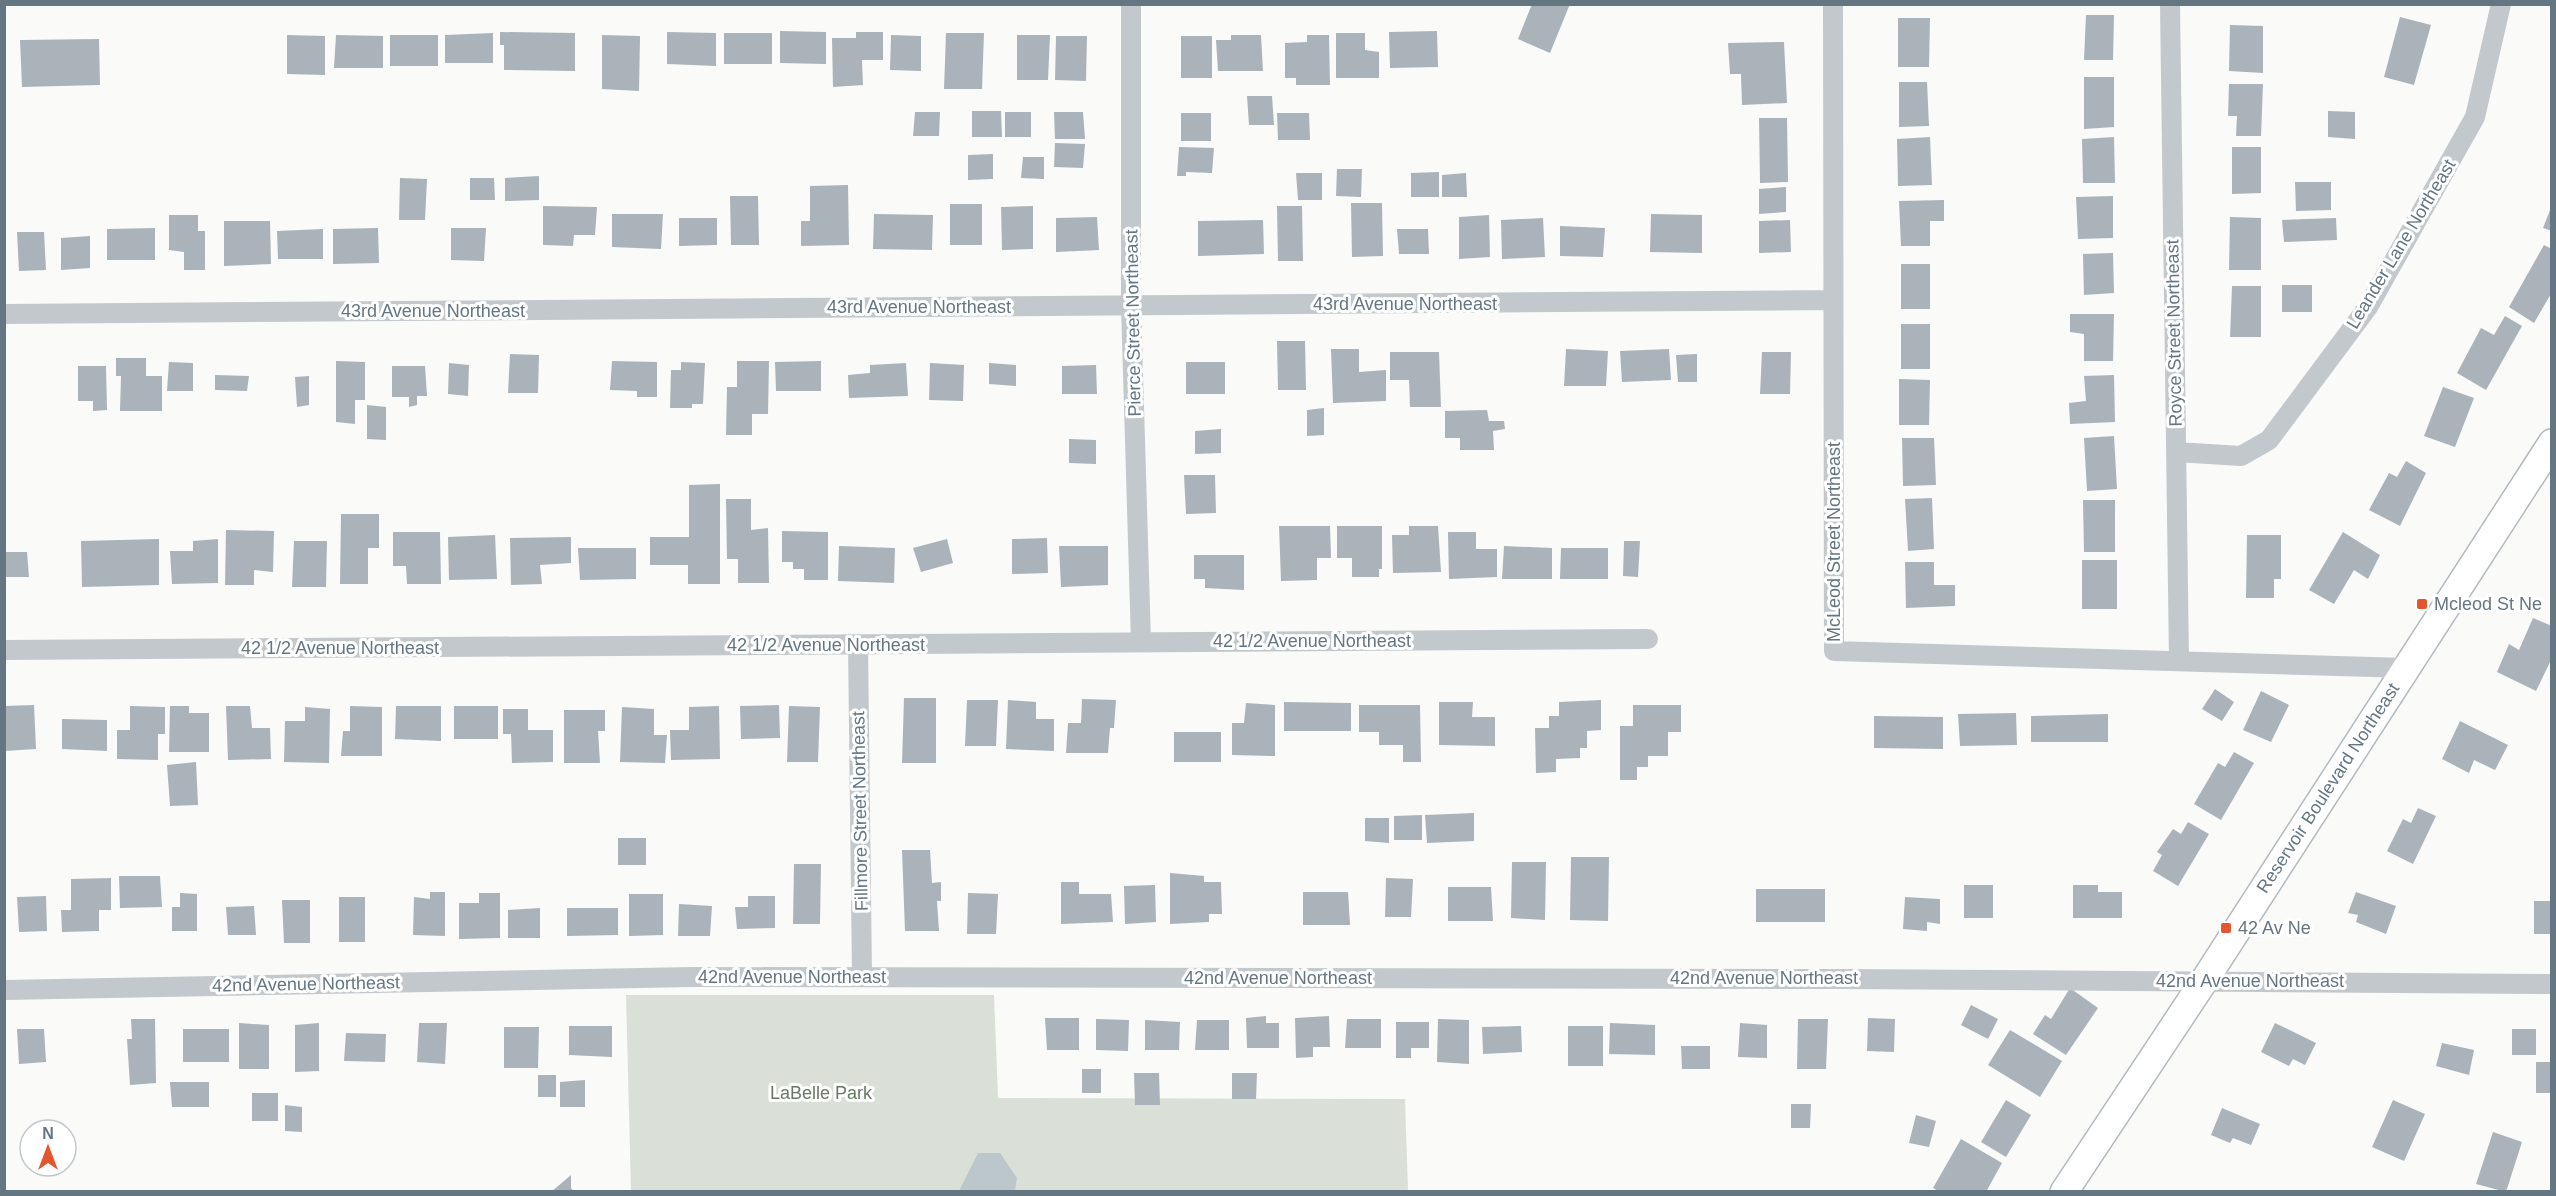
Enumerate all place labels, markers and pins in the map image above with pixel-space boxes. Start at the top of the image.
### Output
place label: Mcleod St Ne [2434,594,2542,614]
marker: Mcleod St Ne [2415,597,2429,611]
place label: 42 Av Ne [2238,918,2311,938]
marker: 42 Av Ne [2219,921,2233,935]

